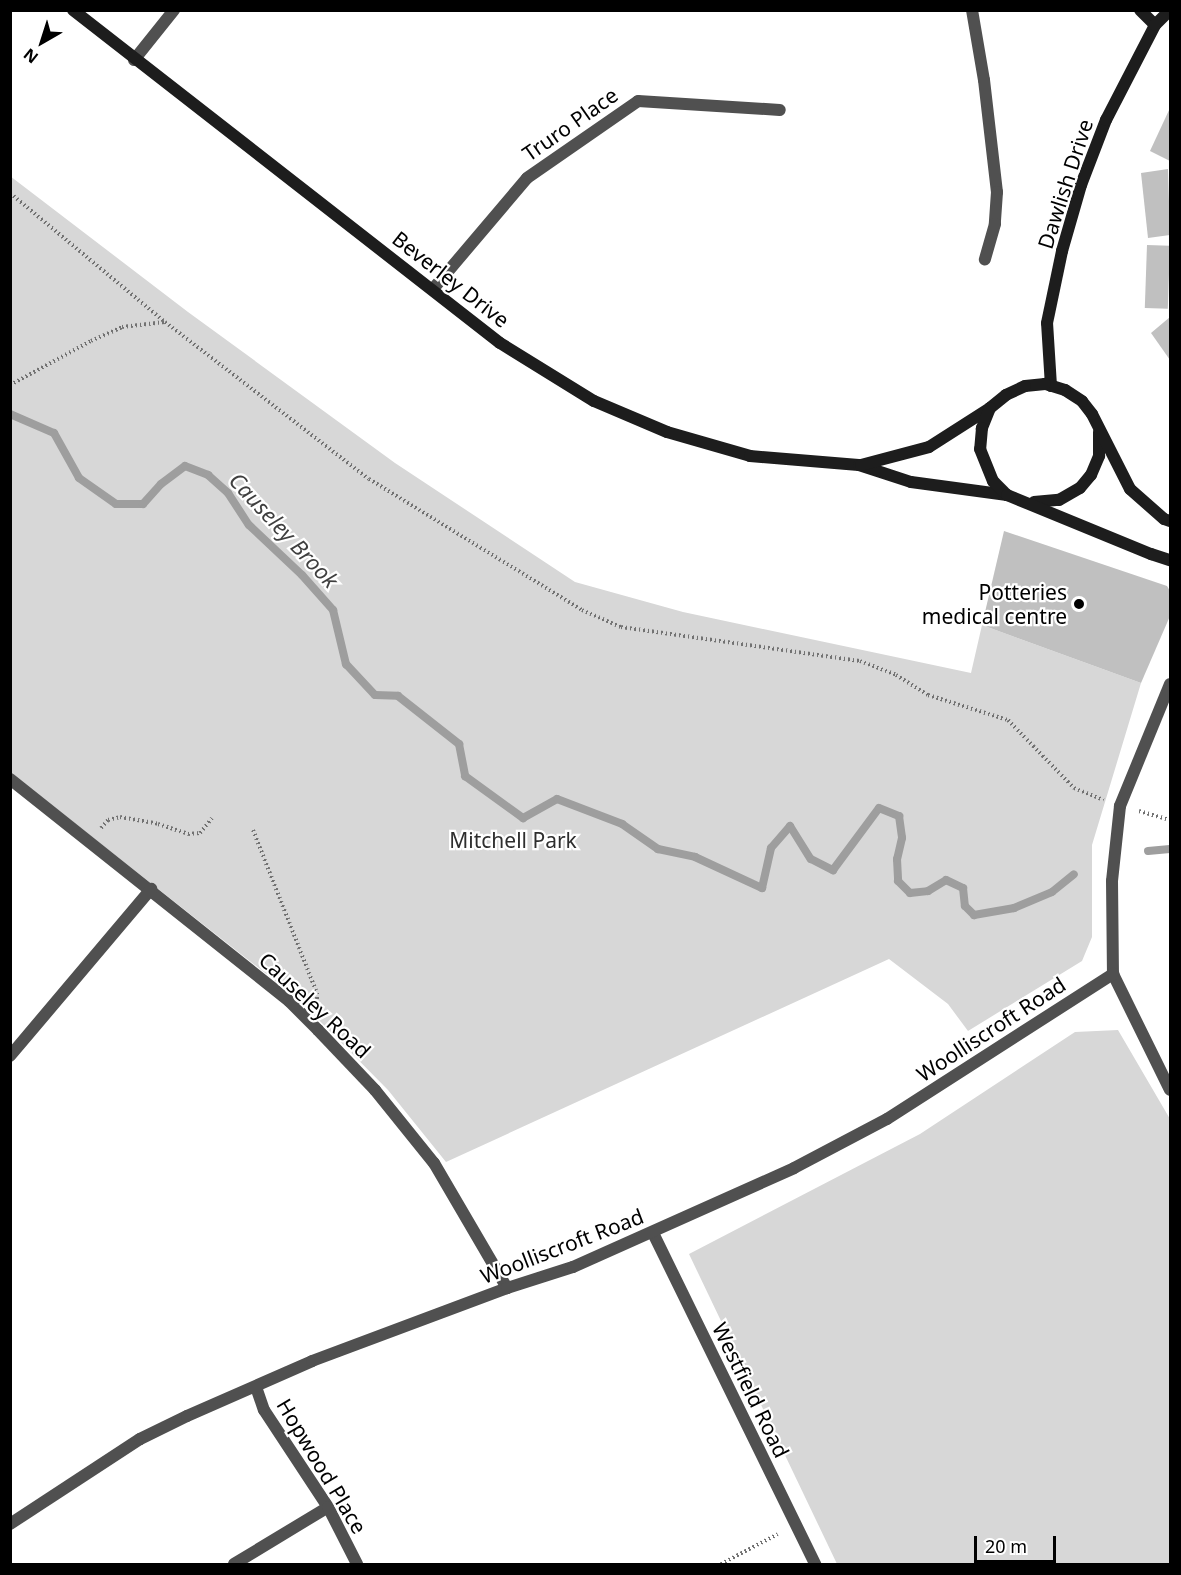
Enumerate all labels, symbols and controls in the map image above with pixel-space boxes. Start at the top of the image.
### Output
north arrow [12,12,72,72]
text: N [19,43,43,69]
street label: Truro Place [518,82,622,166]
street label: Dawlish Drive [1032,116,1098,252]
street label: Beverley Drive [388,226,514,332]
water label: Causeley Brook [224,467,344,593]
place label: Potteries medical centre [922,579,1067,629]
marker: Potteries medical centre [1072,597,1086,611]
park label: Mitchell Park [449,827,577,853]
street label: Causeley Road [254,947,376,1063]
street label: Woolliscroft Road [912,971,1070,1087]
street label: Woolliscroft Road [477,1203,647,1289]
street label: Westfield Road [707,1318,795,1462]
street label: Hopwood Place [272,1394,372,1538]
scale bar [977,1524,1060,1562]
text: 20 m [985,1534,1027,1558]

